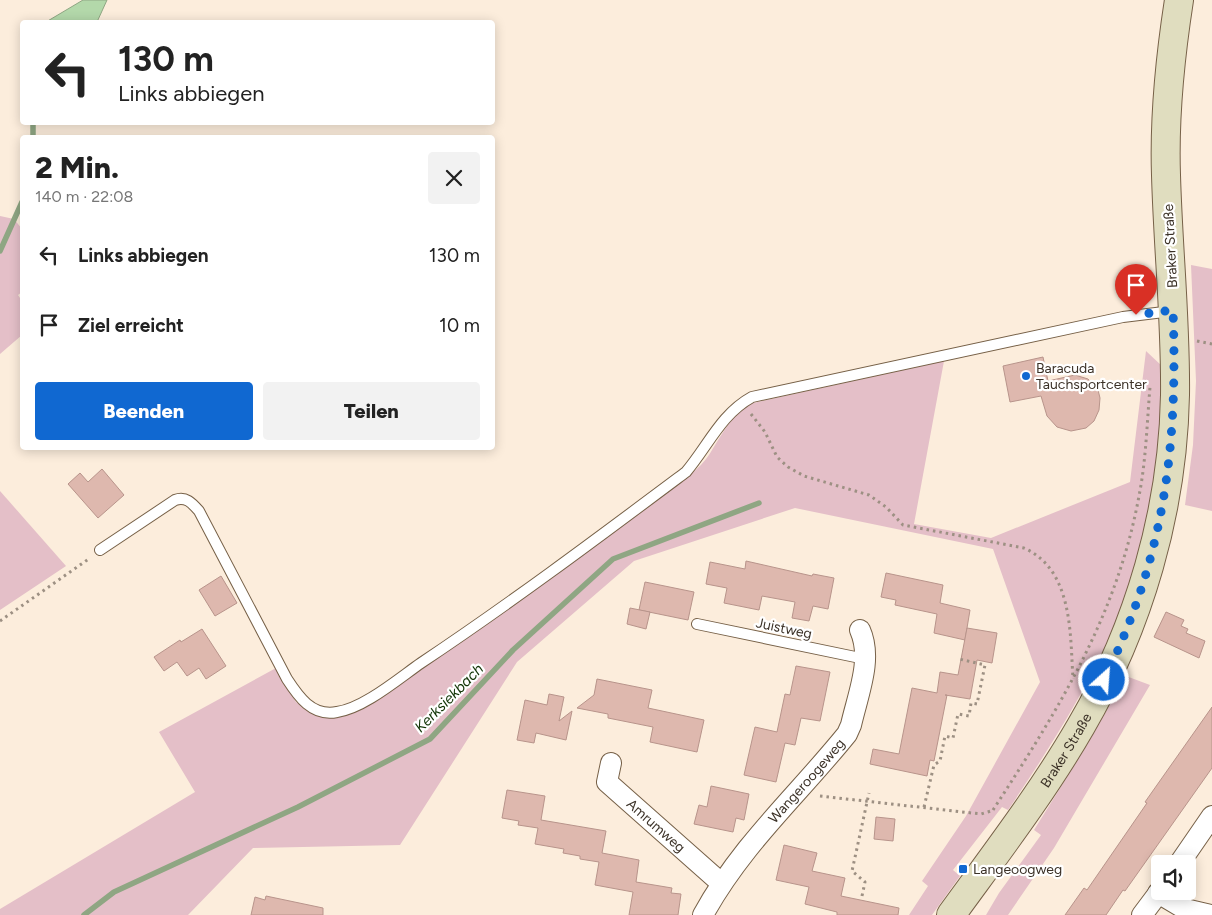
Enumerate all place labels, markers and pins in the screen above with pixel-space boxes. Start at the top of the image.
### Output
pin [1115,264,1157,315]
place label: Baracuda Tauchsportcenter [1036,360,1147,393]
marker: Baracuda Tauchsportcenter [1020,370,1032,382]
place label: Langeoogweg [973,861,1062,878]
marker: Langeoogweg [957,863,969,875]

